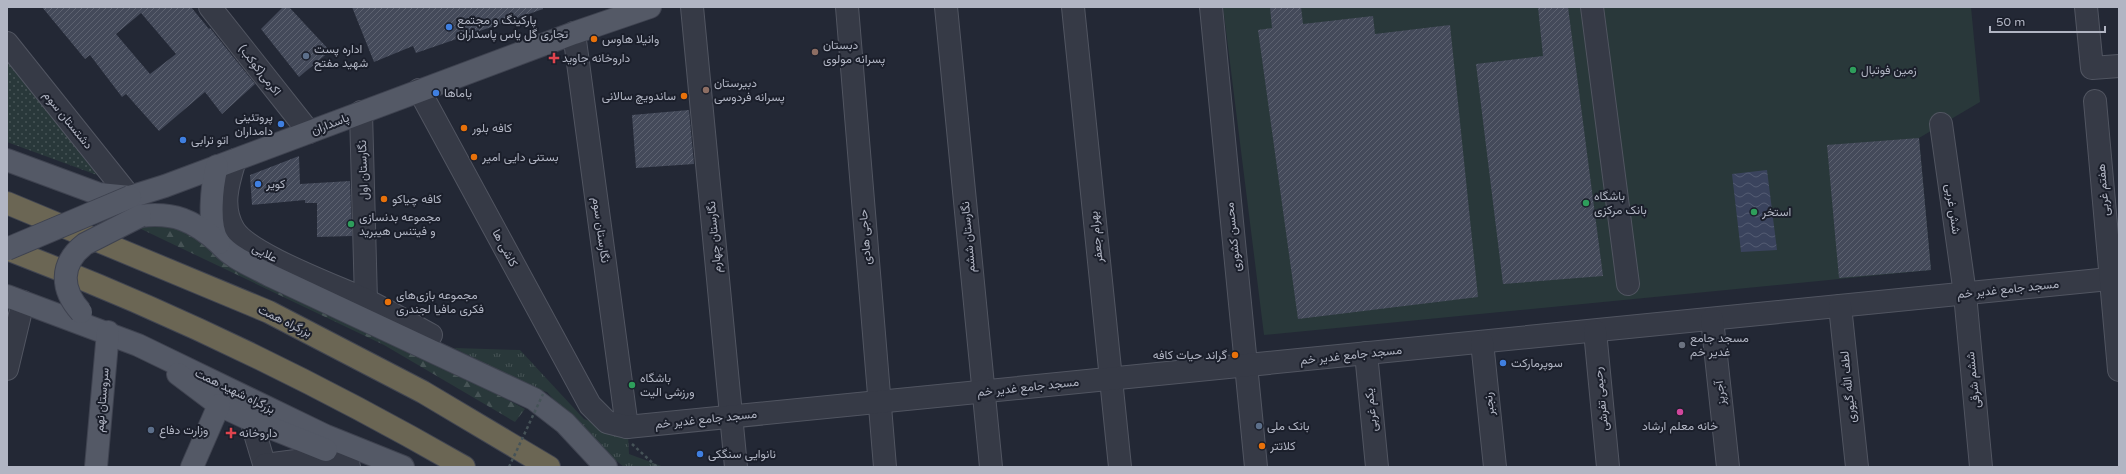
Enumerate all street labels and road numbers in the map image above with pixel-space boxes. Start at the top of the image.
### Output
street label: اکرمی(کوکب) [235,42,284,99]
street label: دشتستان سوم [40,88,96,153]
street label: پاسداران [309,110,352,139]
street label: نگارستان اول [355,140,372,200]
street label: هفتم غربی [2094,163,2113,217]
street label: شش غربی [1942,183,1963,235]
street label: نگارستان سوم [588,196,613,264]
street label: نگارستان چهارم [704,201,725,273]
street label: نگارستان ششم [958,201,979,273]
street label: محسن کشوری [1222,201,1245,272]
street label: حاجی هادی [856,209,875,265]
street label: بهرام جعفر [1086,210,1107,265]
street label: کاشی ها [488,227,521,270]
street label: علایی [249,241,280,266]
street label: مسجد جامع غدیر خم [1956,277,2060,303]
street label: بزرگراه همت [255,302,314,341]
street label: مسجد جامع غدیر خم [1299,343,1403,369]
street label: لطف الله گیوری [1837,350,1860,424]
street label: ششم شرقی [1963,351,1984,409]
street label: بزرگراه شهید همت [192,366,277,417]
street label: رحیمی تفرشی [1591,366,1612,432]
street label: سروستان نهم [92,367,113,433]
street label: مسجد جامع غدیر خم [976,375,1080,401]
street label: آجرپز [1712,379,1729,407]
street label: یکم غربی [1362,387,1381,432]
street label: رنجبر [1481,391,1498,418]
street label: مسجد جامع غدیر خم [654,407,758,433]

